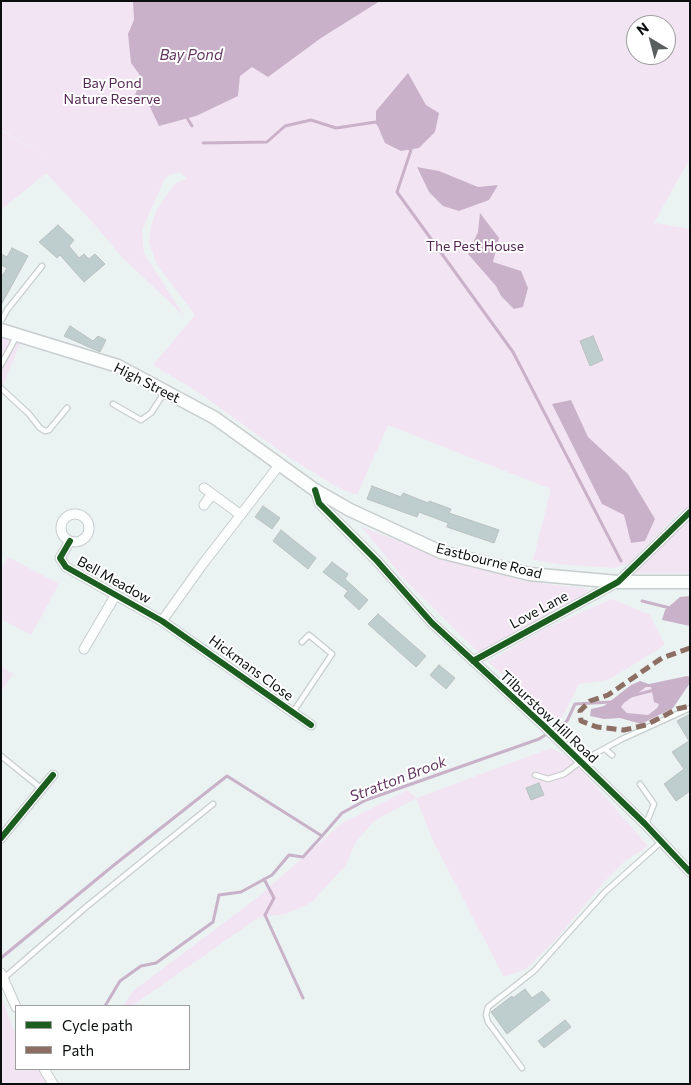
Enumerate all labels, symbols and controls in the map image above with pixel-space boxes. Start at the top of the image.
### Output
north arrow [626,15,676,65]
text: N [633,18,652,38]
water label: Bay Pond [159,46,223,64]
park label: Bay Pond Nature Reserve [64,75,160,108]
park label: The Pest House [426,238,524,254]
street label: High Street [111,359,183,407]
street label: Eastbourne Road [434,540,544,582]
street label: Bell Meadow [74,553,154,607]
street label: Love Lane [507,588,571,632]
street label: Hickmans Close [205,632,297,704]
street label: Tilburstow Hill Road [496,667,602,767]
water label: Stratton Brook [347,752,449,806]
legend [15,1005,190,1070]
text: Cycle path [62,1016,133,1034]
text: Path [62,1041,94,1059]

